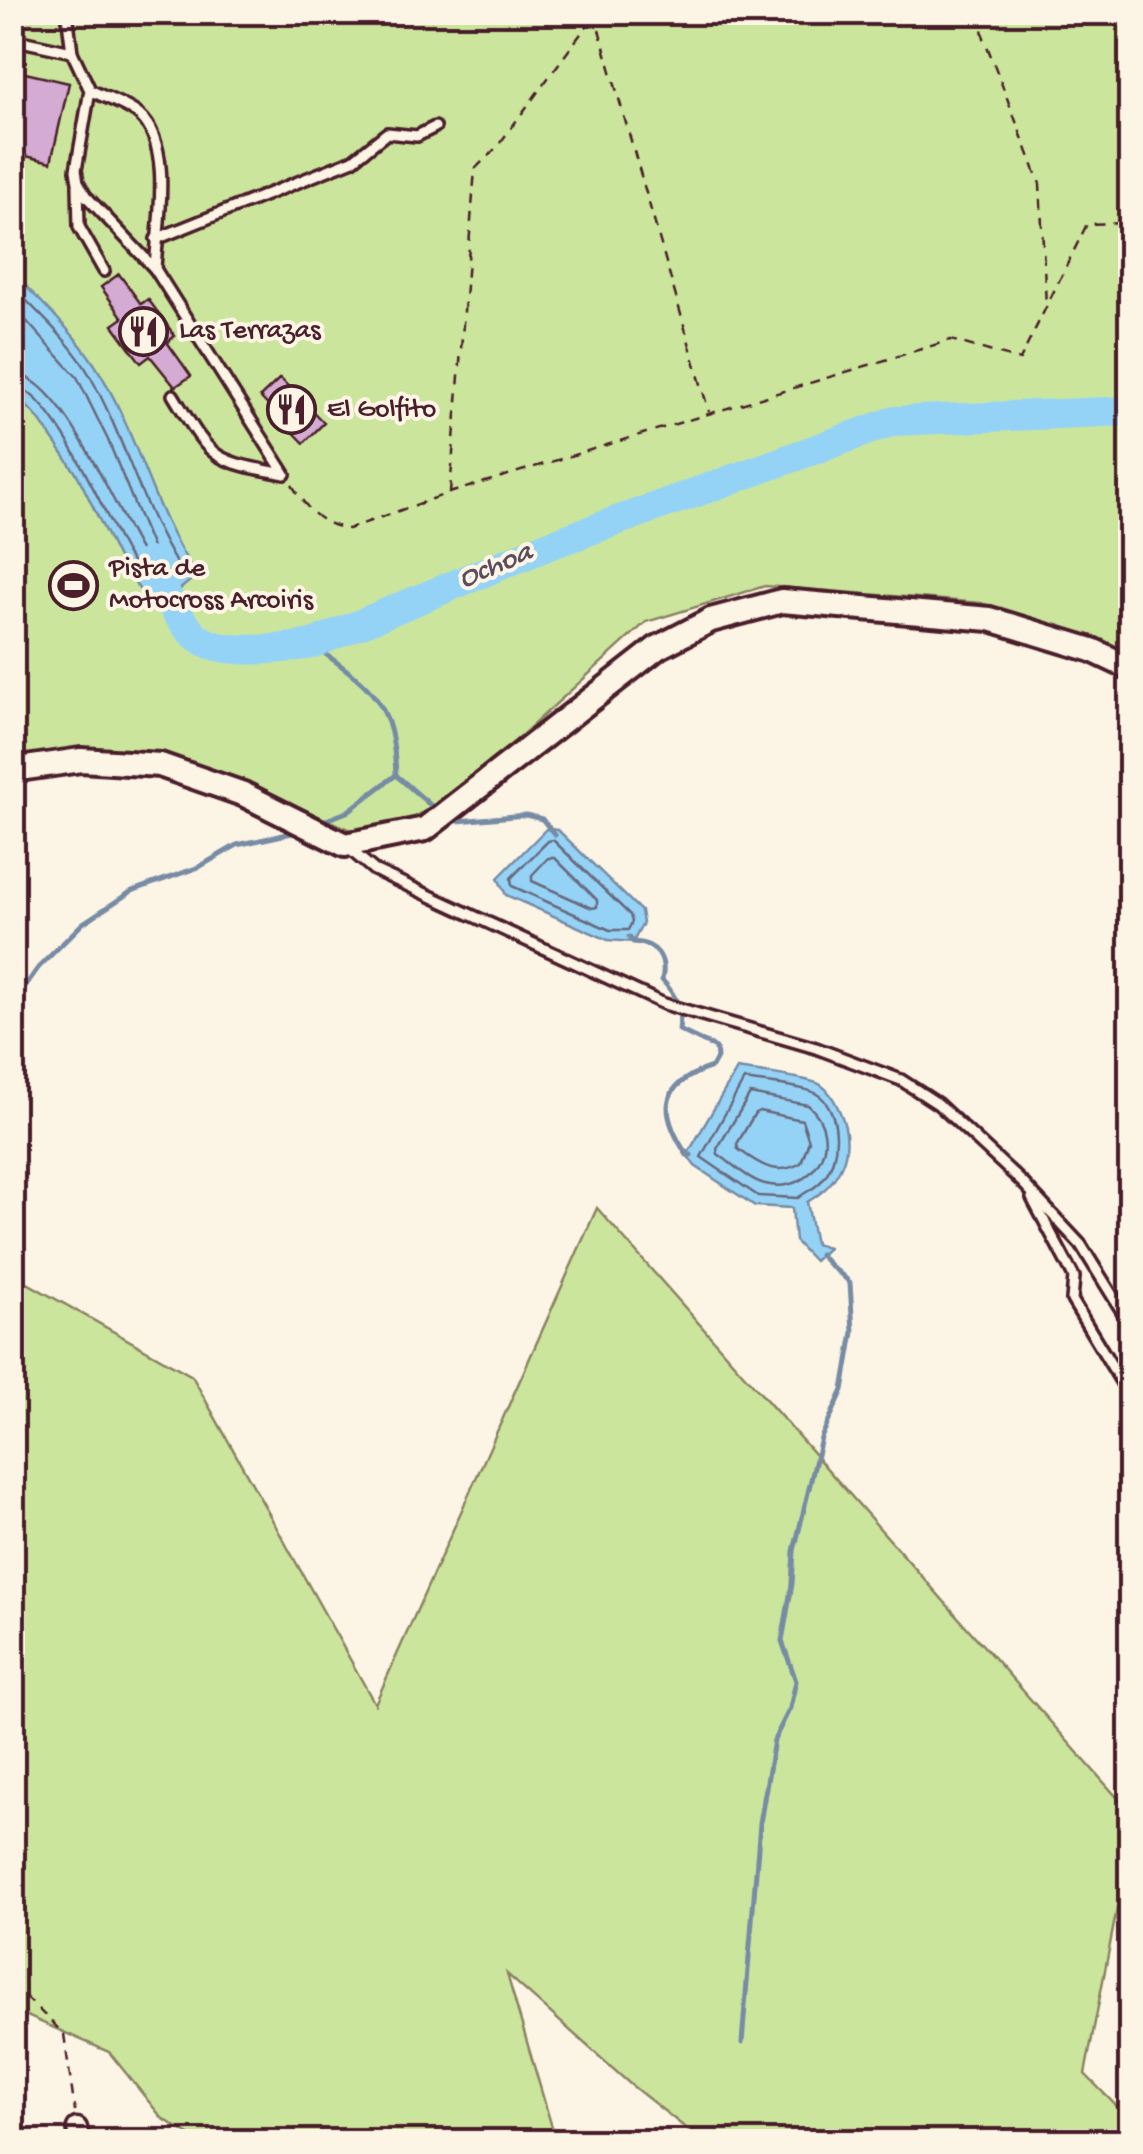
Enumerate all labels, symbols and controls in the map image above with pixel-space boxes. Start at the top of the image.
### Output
restaurant icon: Las Terrazas [118,305,170,357]
place label: Las Terrazas [179,315,321,348]
restaurant icon: El Golfito [266,384,318,436]
place label: El Golfito [327,394,436,427]
water label: Ochoa [454,535,540,598]
place label: Pista de Motocross Arcoiris [108,553,314,618]
sports icon: Pista de Motocross Arcoiris [48,559,100,611]

